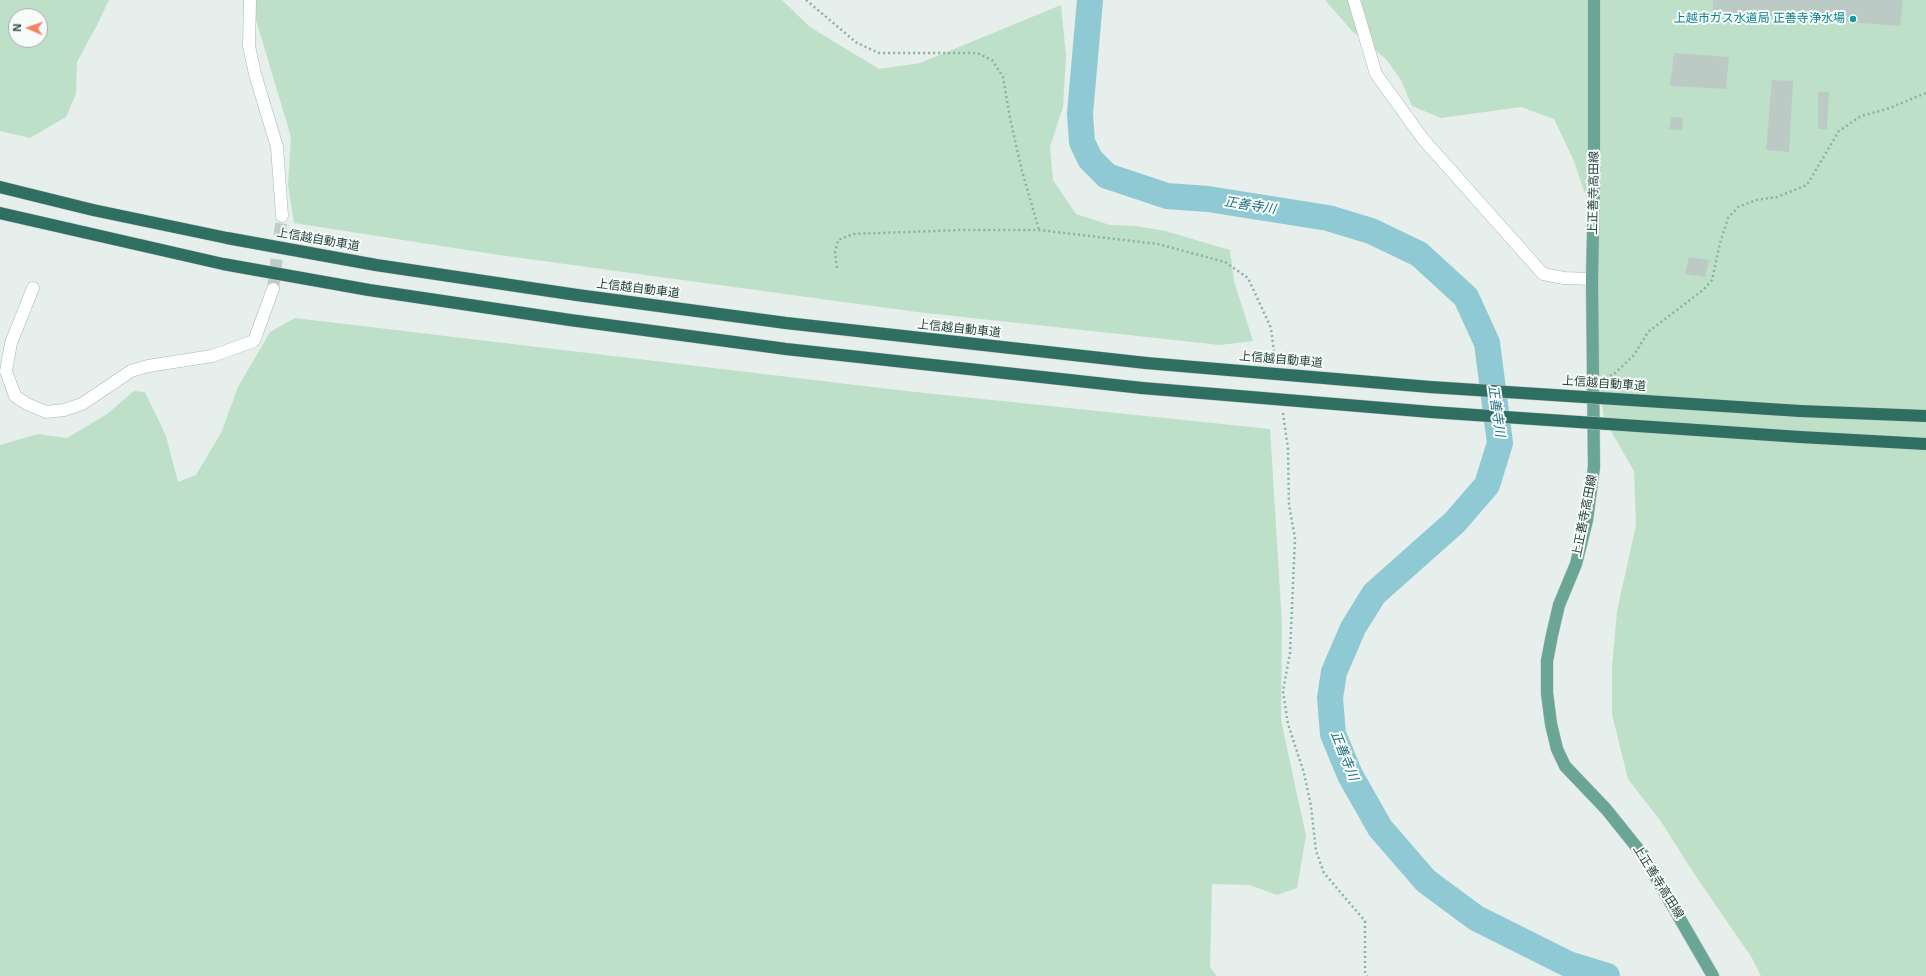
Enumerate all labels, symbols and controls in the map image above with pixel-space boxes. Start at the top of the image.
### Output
north arrow [8,8,48,48]
place label: 上越市ガス水道局 正善寺浄水場 [1674,12,1845,26]
marker: 上越市ガス水道局 正善寺浄水場 [1848,14,1858,24]
text: N [11,23,23,32]
street label: 上正善寺高田線 [1586,151,1602,235]
water label: 正善寺川 [1223,194,1277,218]
street label: 上信越自動車道 [275,226,361,254]
street label: 上信越自動車道 [595,277,681,301]
street label: 上信越自動車道 [916,317,1002,341]
street label: 上信越自動車道 [1239,349,1323,371]
street label: 上信越自動車道 [1562,374,1646,394]
water label: 正善寺川 [1485,384,1507,438]
street label: 上正善寺高田線 [1570,473,1600,559]
water label: 正善寺川 [1327,729,1361,783]
street label: 上正善寺高田線 [1630,843,1686,921]

